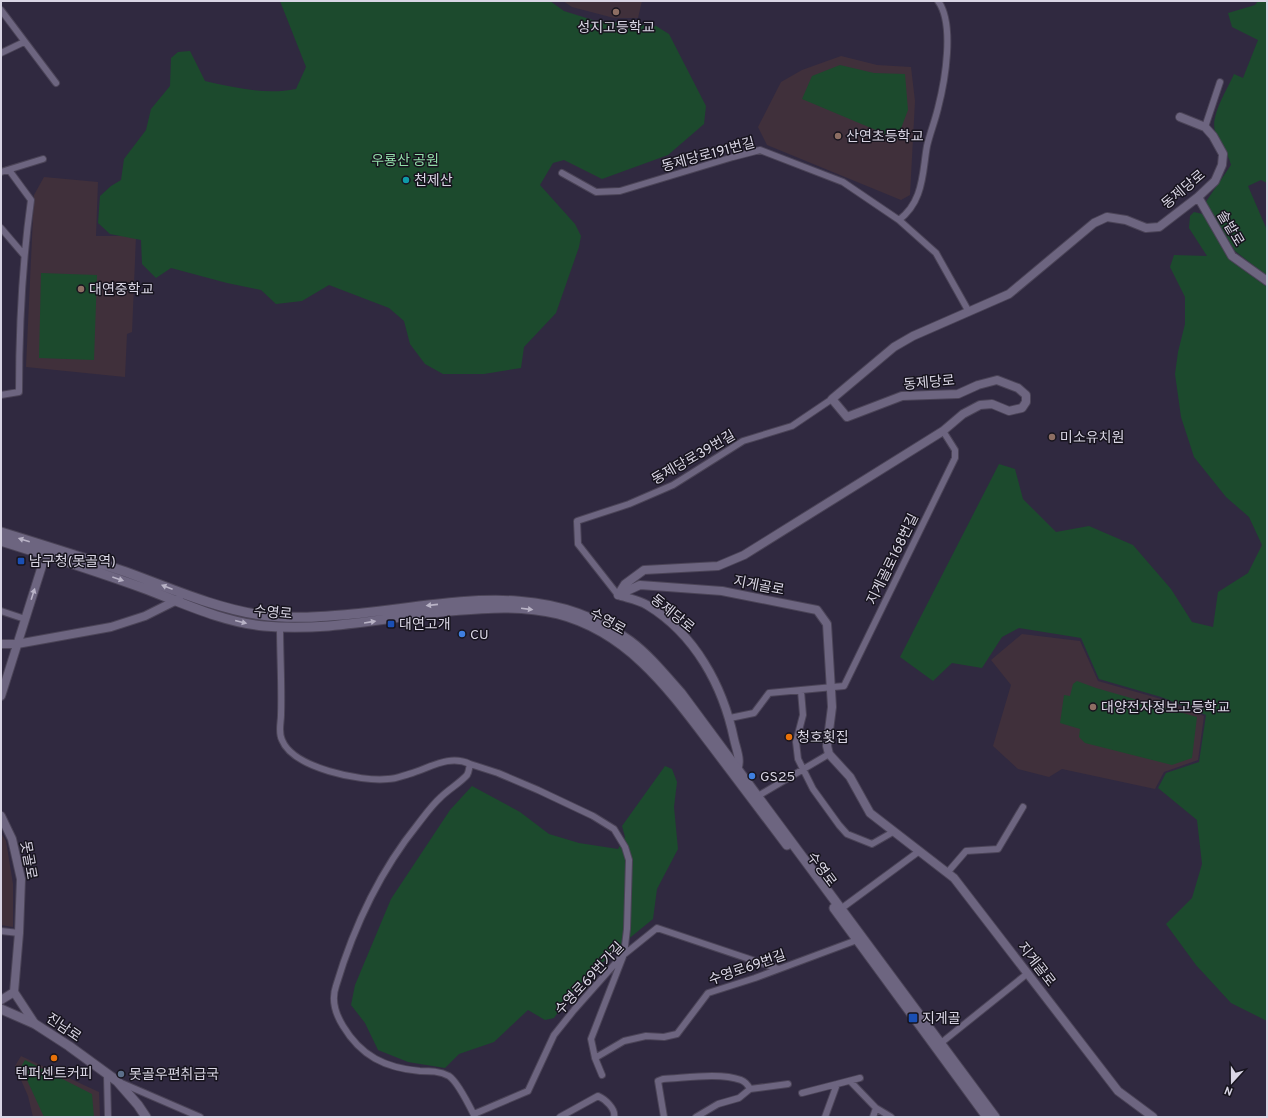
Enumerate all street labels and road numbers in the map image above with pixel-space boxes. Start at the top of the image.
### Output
street label: 동제당로191번길 [660,135,757,176]
street label: 동제당로 [1159,167,1209,213]
street label: 솔밭로 [1212,208,1247,250]
street label: 동제당로 [903,373,956,394]
street label: 동제당로39번길 [649,427,739,489]
street label: 지게골로168번길 [864,511,923,608]
street label: 지게골로 [732,573,786,600]
street label: 동제당로 [647,591,698,637]
street label: 수영로 [253,603,293,624]
street label: 수영로 [586,606,628,639]
street label: 못골로 [16,840,39,881]
street label: 수영로 [802,849,839,891]
street label: 수영로69번가길 [552,939,628,1019]
street label: 지게골로 [1013,939,1058,991]
street label: 수영로69번길 [707,947,788,990]
street label: 진남로 [42,1010,84,1046]

